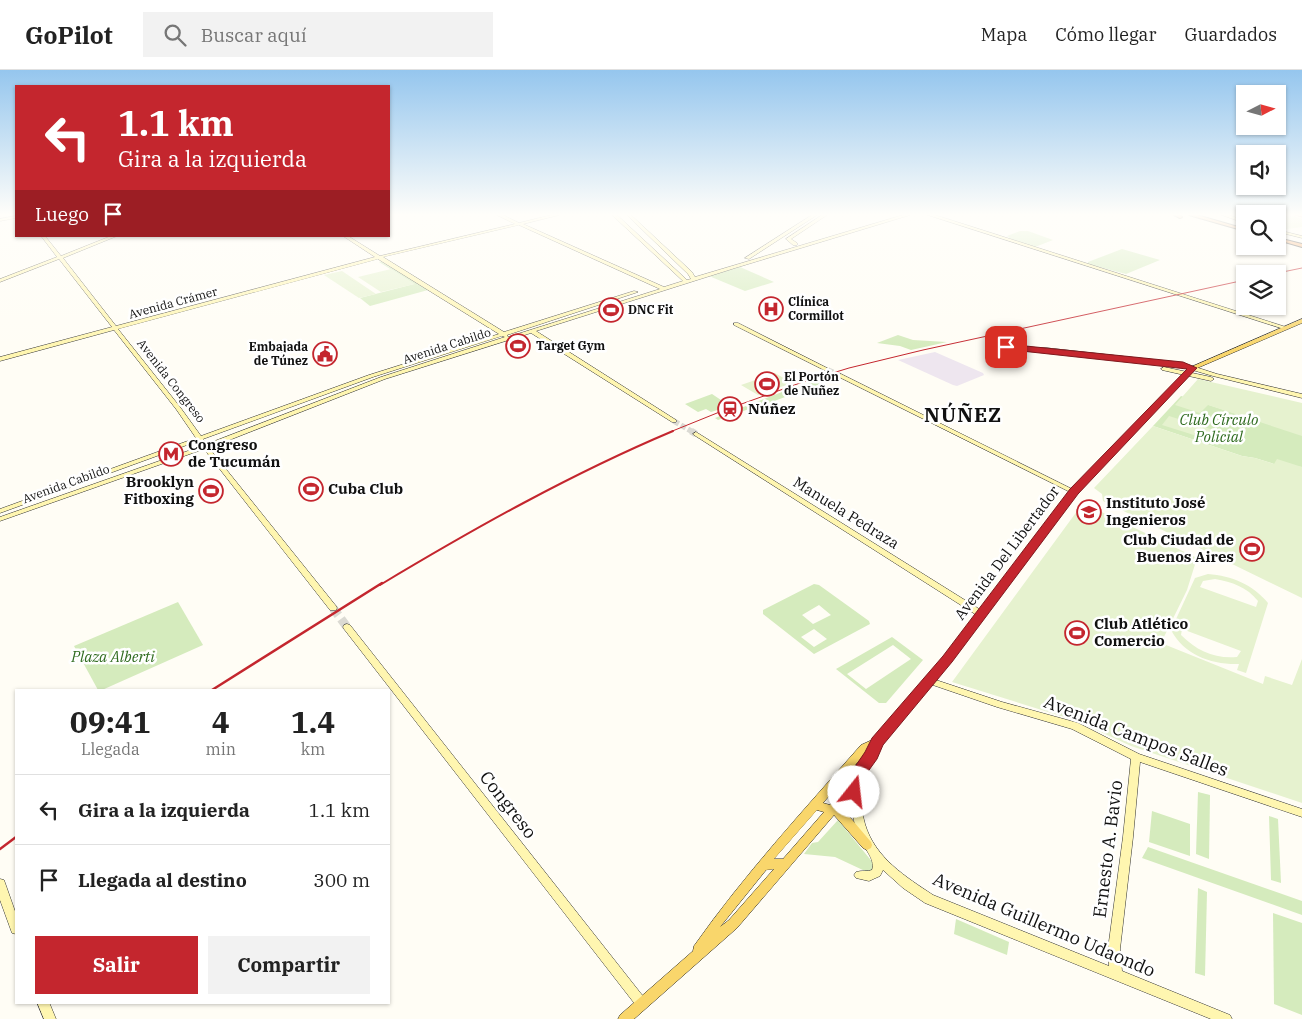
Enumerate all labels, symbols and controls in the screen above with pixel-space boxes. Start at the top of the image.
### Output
search box [143,12,493,57]
text: GoPilot [25,19,113,51]
icon: search [161,21,189,49]
text: Buscar aquí [201,23,307,47]
text: Mapa [981,23,1027,46]
text: Cómo llegar [1055,23,1156,46]
text: Guardados [1184,23,1277,46]
north arrow [1236,85,1286,135]
map controls [1236,85,1286,315]
text: 1.1 km [118,100,234,146]
icon: left [35,105,100,170]
text: Gira a la izquierda [118,144,307,173]
button: sound [1236,145,1286,195]
icon: arrive [99,200,127,228]
text: Luego [35,202,89,226]
button: search [1236,205,1286,255]
button: layers [1236,265,1286,315]
street label: Avenida Crámer [127,283,220,322]
place label: Clínica Cormillot [788,294,844,323]
hospital icon: Clínica Cormillot [758,296,784,322]
sports icon: DNC Fit [598,297,624,323]
place label: DNC Fit [628,302,674,317]
street label: Avenida Cabildo [401,324,493,367]
pin [985,326,1027,368]
sports icon: Target Gym [505,333,531,359]
icon: arrive [992,333,1020,361]
street label: Avenida Congreso [134,336,209,426]
place label: Target Gym [536,338,606,353]
place label: Embajada de Túnez [249,339,308,368]
public building icon: Embajada de Túnez [312,341,338,367]
place label: El Portón de Nuñez [784,369,839,398]
sports icon: El Portón de Nuñez [754,371,780,397]
station icon: Núñez [717,396,743,422]
place label: Núñez [748,399,796,418]
district label: NÚÑEZ [924,401,1002,428]
park label: Club Círculo Policial [1180,410,1258,446]
place label: Congreso de Tucumán [188,435,281,471]
metro station icon: Congreso de Tucumán [158,441,184,467]
street label: Avenida Cabildo [20,461,112,506]
place label: Brooklyn Fitboxing [124,472,194,508]
street label: Manuela Pedraza [790,472,903,553]
sports icon: Cuba Club [298,476,324,502]
sports icon: Brooklyn Fitboxing [198,478,224,504]
place label: Cuba Club [328,479,403,498]
street label: Avenida Del Libertador [950,482,1063,623]
place label: Instituto José Ingenieros [1106,493,1205,529]
school or university icon: Instituto José Ingenieros [1076,499,1102,525]
place label: Club Ciudad de Buenos Aires [1123,530,1234,566]
sports icon: Club Ciudad de Buenos Aires [1239,536,1265,562]
place label: Club Atlético Comercio [1094,614,1188,650]
sports icon: Club Atlético Comercio [1064,620,1090,646]
park label: Plaza Alberti [70,647,155,666]
street label: Avenida Campos Salles [1041,690,1232,781]
text: 09:41 [70,702,151,741]
text: 4 [212,702,230,741]
text: 1.4 [291,702,335,741]
text: Llegada [81,739,140,759]
text: min [206,739,236,759]
text: km [301,739,325,759]
position arrow [827,765,879,817]
street label: Congreso [475,766,542,843]
street label: Ernesto A. Bavio [1088,779,1127,919]
icon: left [35,796,63,824]
text: Gira a la izquierda [78,798,250,822]
text: 1.1 km [308,798,370,822]
icon: arrive [35,866,63,894]
street label: Avenida Guillermo Udaondo [930,867,1159,982]
text: Llegada al destino [78,868,247,892]
text: 300 m [313,868,370,892]
button: Salir [35,936,198,994]
button: Compartir [208,936,370,994]

